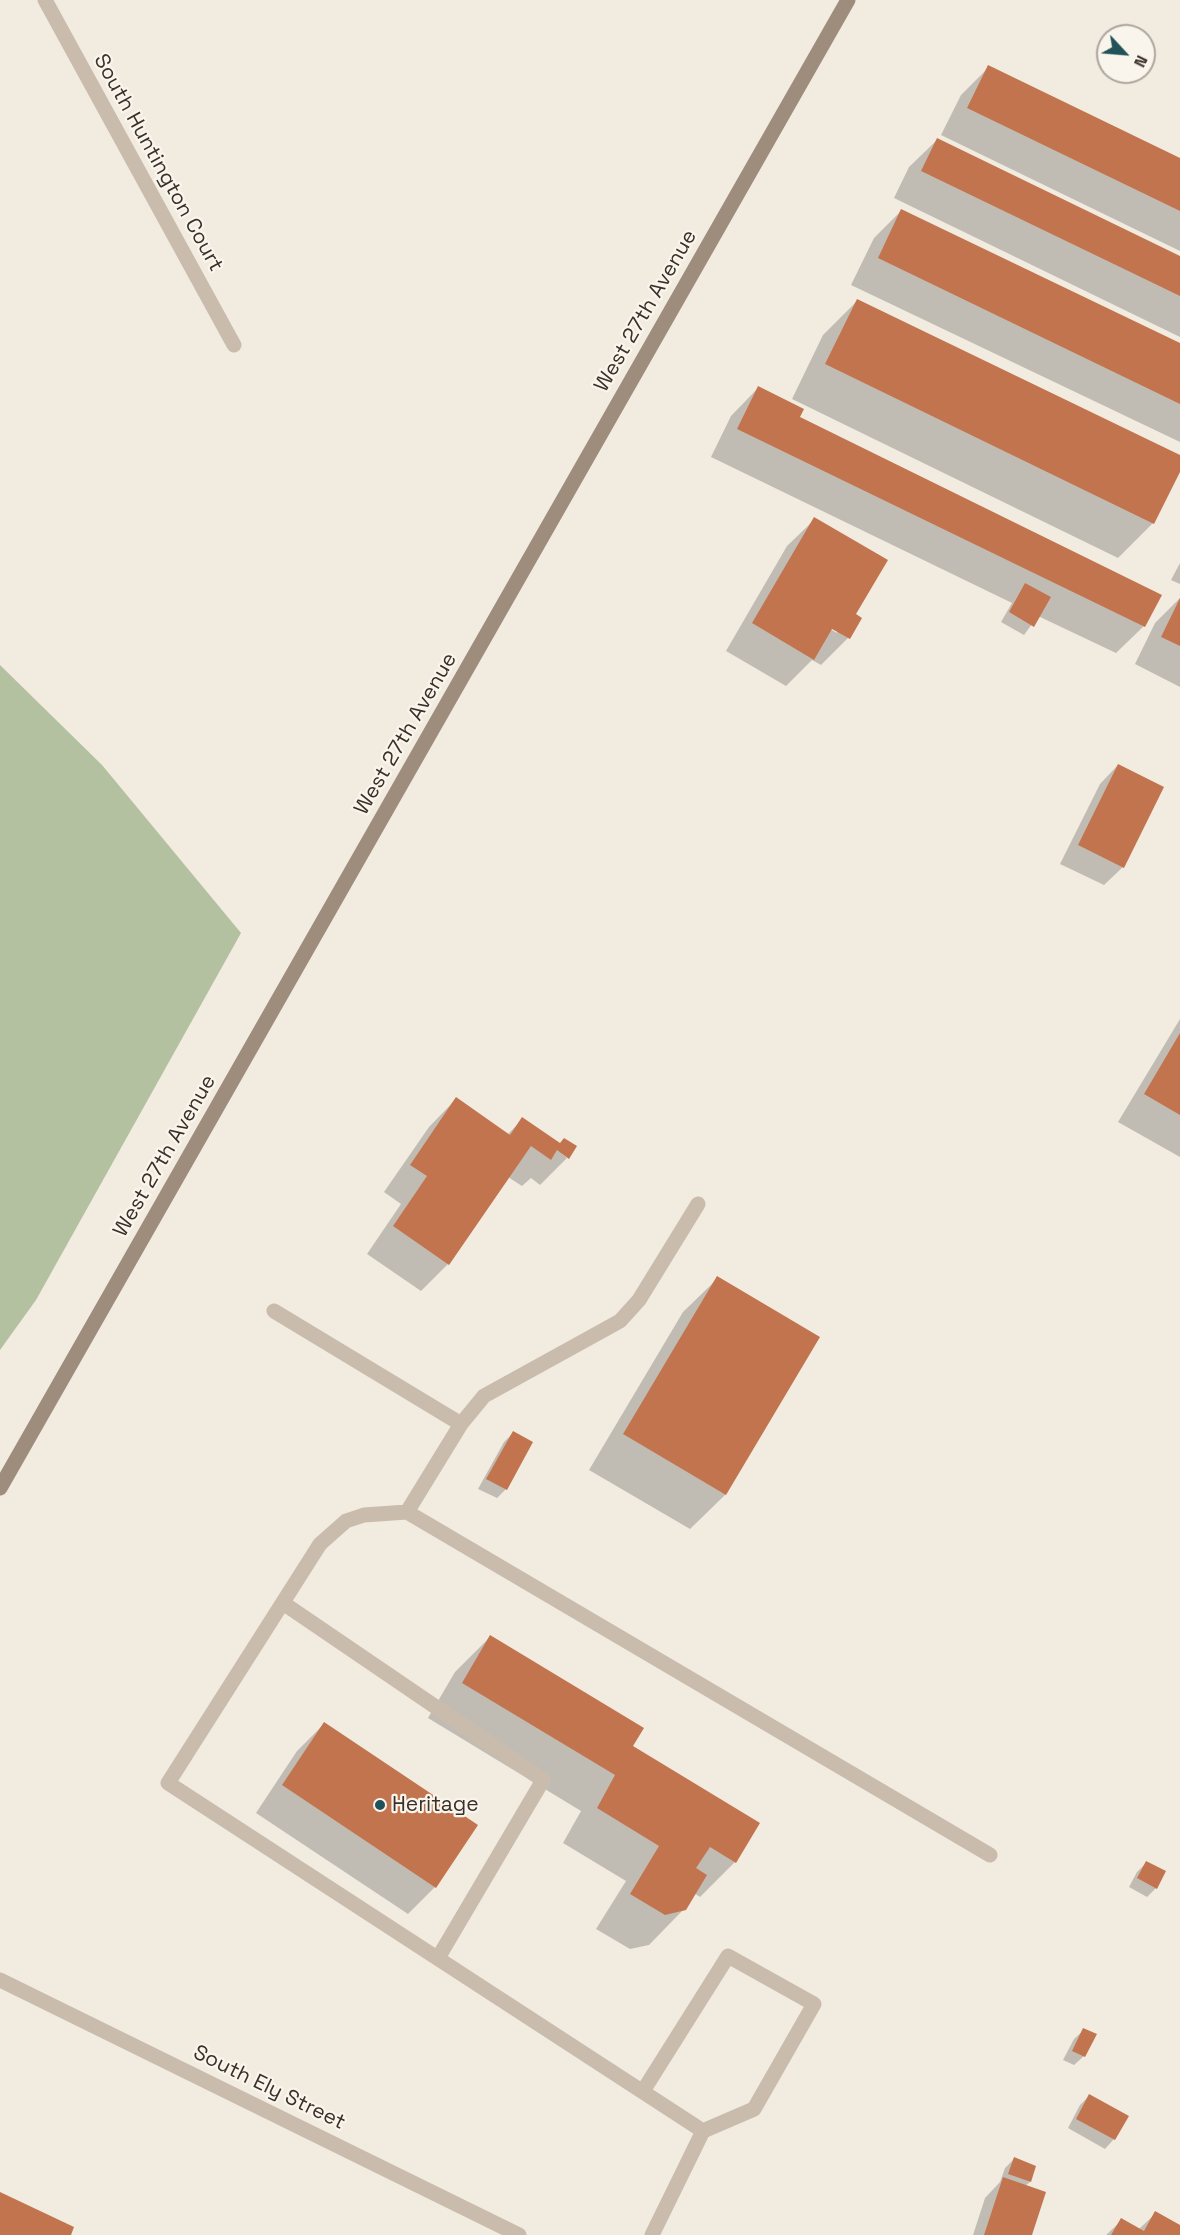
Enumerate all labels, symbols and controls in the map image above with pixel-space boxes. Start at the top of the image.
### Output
north arrow [1096,24,1156,84]
street label: South Huntington Court [88,50,228,276]
text: N [1129,52,1153,71]
street label: West 27th Avenue [589,226,703,396]
street label: West 27th Avenue [349,649,463,819]
street label: West 27th Avenue [108,1071,222,1241]
place label: Heritage [392,1792,479,1818]
marker: Heritage [373,1798,387,1812]
street label: South Ely Street [189,2040,349,2136]

